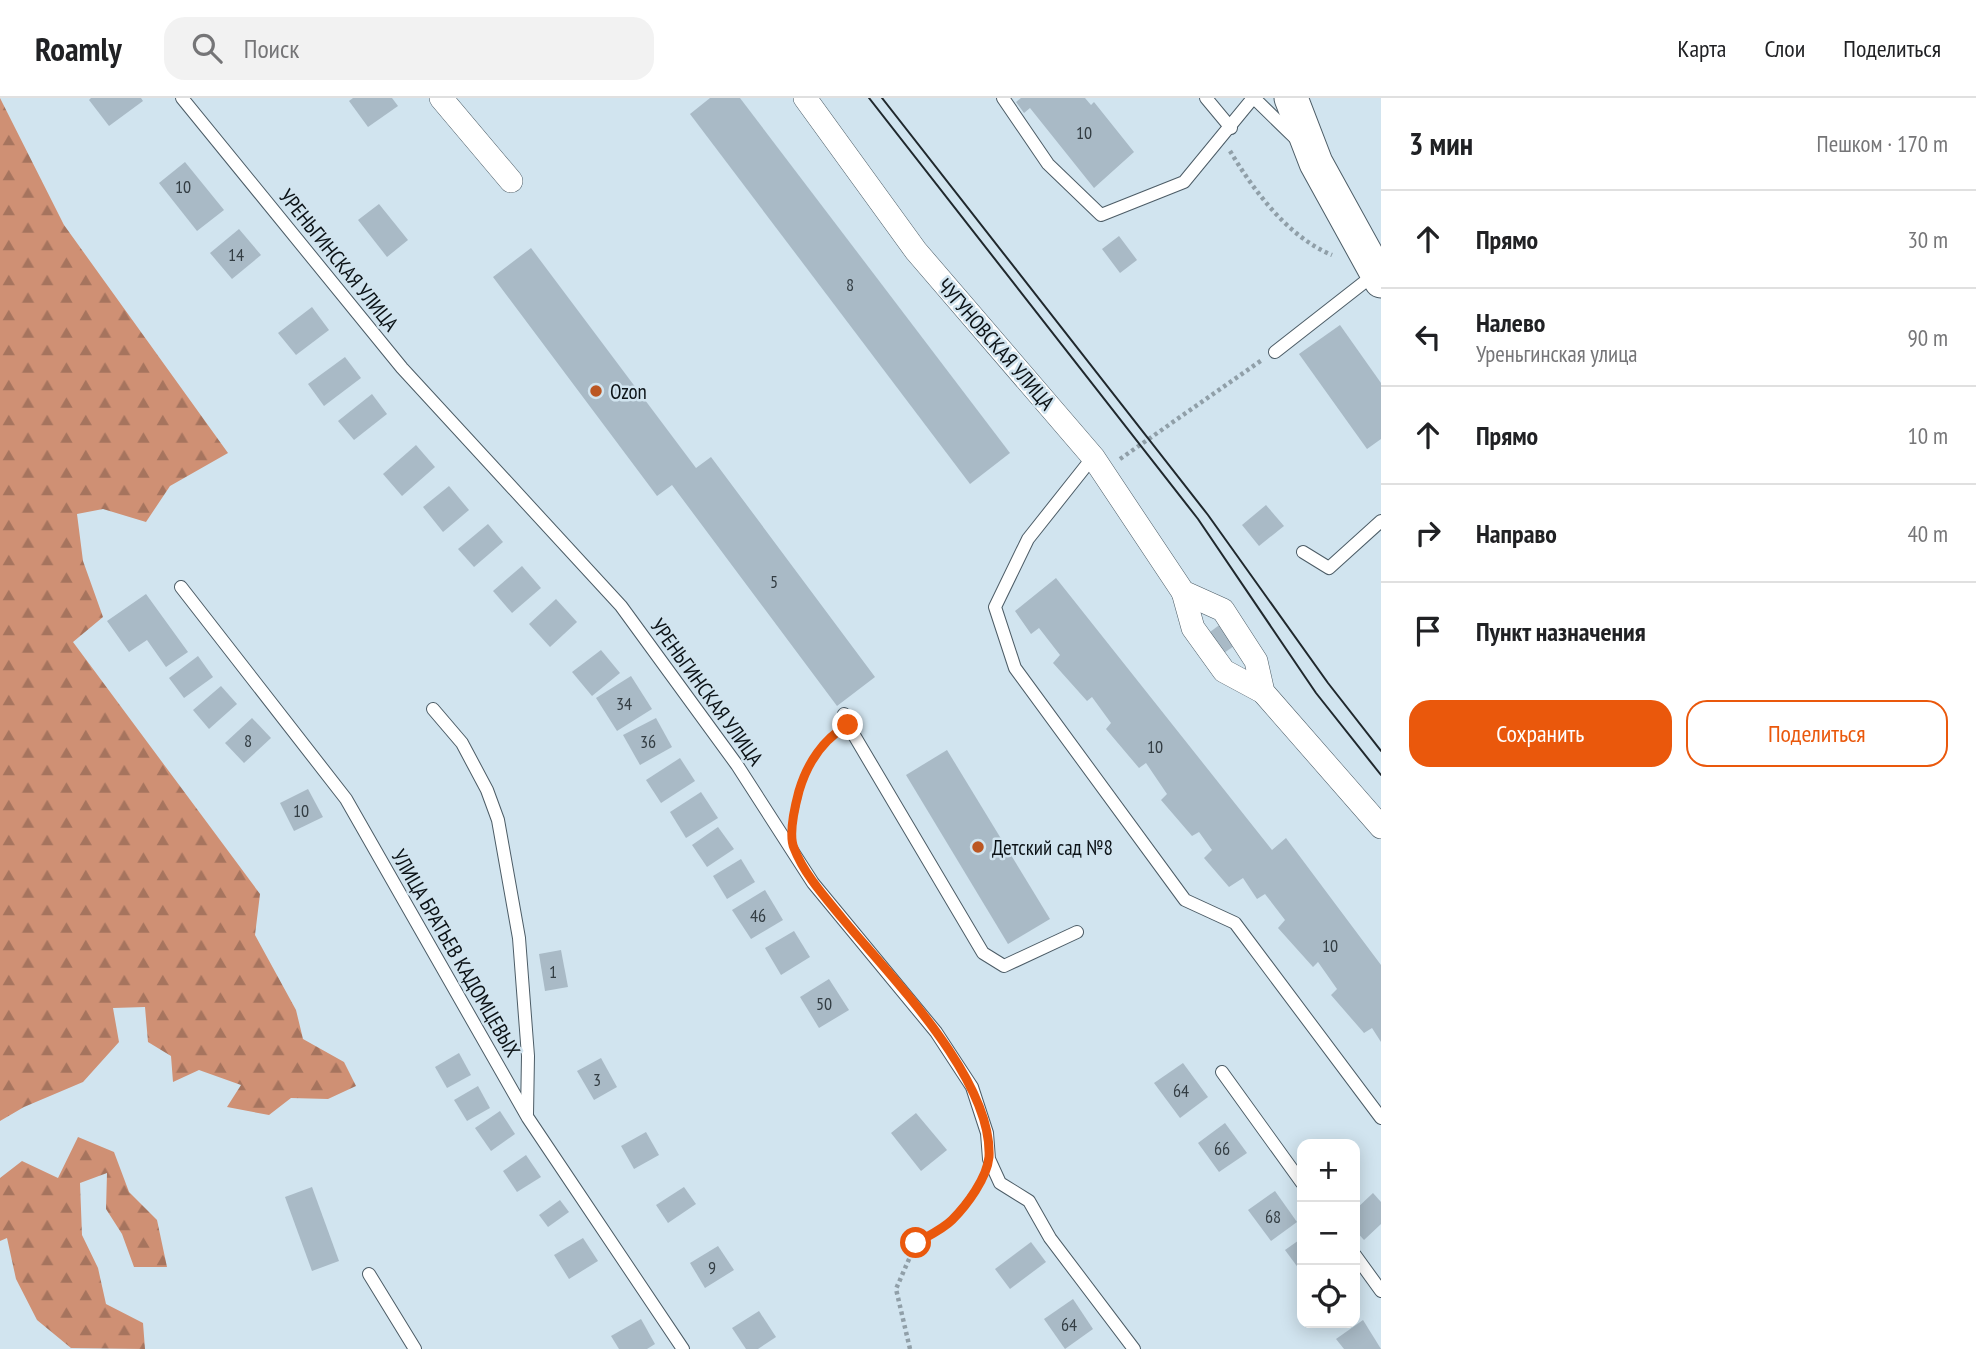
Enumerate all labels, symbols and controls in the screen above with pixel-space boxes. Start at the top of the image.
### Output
search box [164,17,654,80]
text: Roamly [35,27,122,70]
icon: search [188,29,226,67]
text: Поиск [244,32,299,65]
text: Карта [1678,33,1726,64]
text: Слои [1764,33,1805,64]
text: Поделиться [1843,33,1941,64]
house number: 10 [1076,121,1092,144]
text: 3 мин [1409,124,1473,163]
text: Пешком · 170 m [1817,129,1948,158]
house number: 10 [175,175,191,198]
street label: УРЕНЬГИНСКАЯ УЛИЦА [273,183,405,337]
icon: ahead [1409,220,1447,258]
text: Прямо [1476,223,1538,256]
text: 30 m [1907,225,1948,254]
house number: 14 [228,243,244,266]
house number: 8 [846,273,854,296]
street label: ЧУГУНОВСКАЯ УЛИЦА [931,273,1061,415]
text: Налево [1476,306,1545,339]
icon: left [1409,318,1447,356]
text: 90 m [1907,323,1948,352]
text: Уреньгинская улица [1476,339,1638,368]
place label: Ozon [610,378,647,405]
marker: Ozon [588,383,604,399]
icon: ahead [1409,416,1447,454]
text: Прямо [1476,419,1538,452]
text: 10 m [1907,421,1948,450]
icon: right [1409,514,1447,552]
text: Направо [1476,517,1557,550]
text: 40 m [1907,519,1948,548]
house number: 5 [770,570,778,593]
icon: arrive [1409,612,1447,650]
street label: УРЕНЬГИНСКАЯ УЛИЦА [645,613,769,771]
text: Пункт назначения [1476,615,1646,648]
house number: 34 [616,692,632,715]
button: Сохранить [1409,700,1672,767]
button: Поделиться [1686,700,1948,767]
route end [832,709,863,740]
house number: 8 [244,729,252,752]
house number: 36 [640,730,656,753]
house number: 10 [1147,735,1163,758]
house number: 10 [293,799,309,822]
place label: Детский сад №8 [992,834,1113,861]
marker: Детский сад №8 [970,839,986,855]
street label: УЛИЦА БРАТЬЕВ КАДОМЦЕВЫХ [386,844,527,1062]
house number: 46 [750,904,766,927]
house number: 10 [1322,934,1338,957]
house number: 1 [549,960,557,983]
house number: 50 [816,992,832,1015]
house number: 3 [593,1068,601,1091]
house number: 64 [1173,1079,1189,1102]
house number: 66 [1214,1137,1230,1160]
map controls [1297,1139,1360,1328]
button: + [1297,1139,1360,1202]
button: − [1297,1202,1360,1265]
house number: 68 [1265,1205,1281,1228]
route start [900,1227,931,1258]
house number: 9 [708,1256,716,1279]
button: locate [1297,1265,1360,1328]
house number: 64 [1061,1313,1077,1336]

